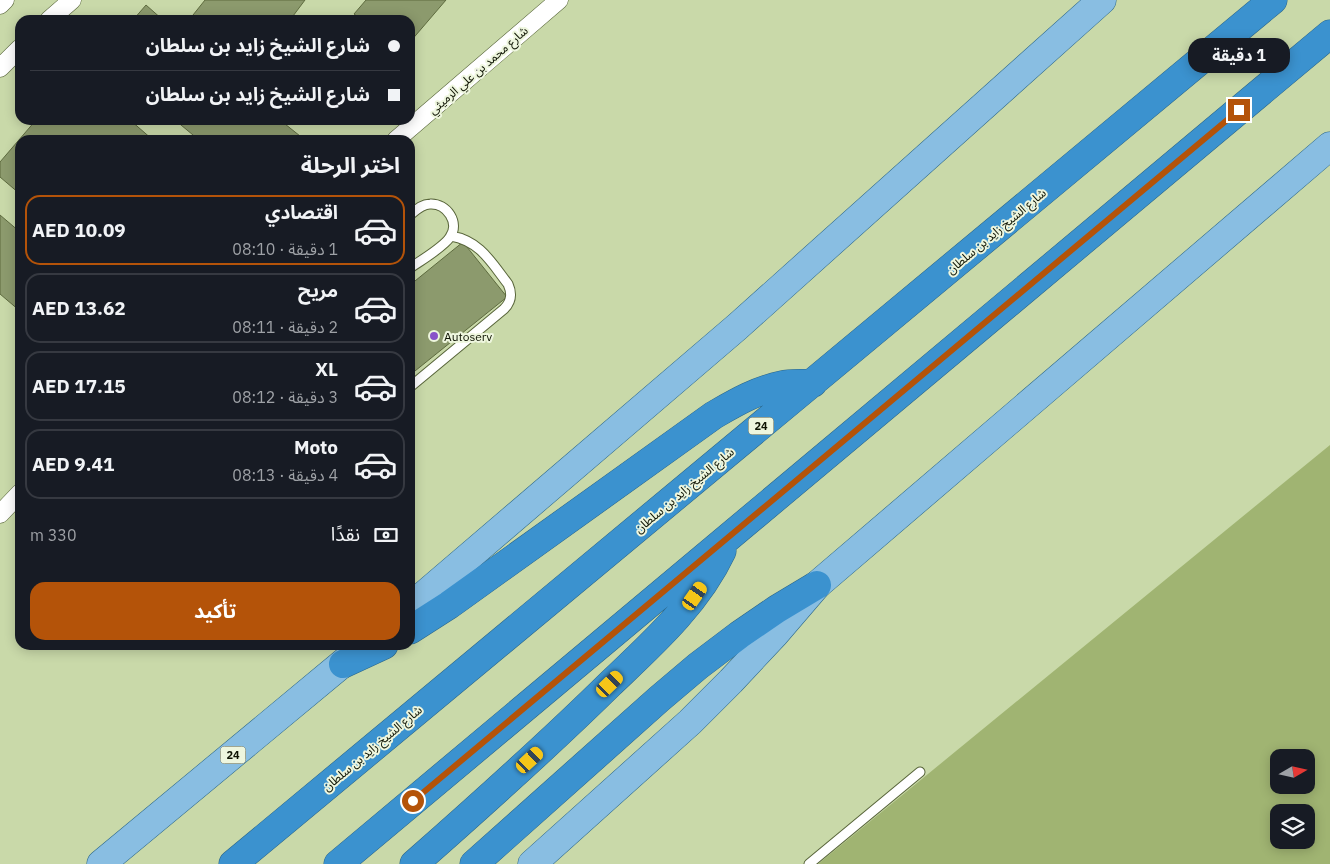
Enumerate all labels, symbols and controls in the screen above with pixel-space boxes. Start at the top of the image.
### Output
street label: شارع محمد بن علي الرميثي [425,23,533,119]
text: شارع الشيخ زايد بن سلطان [146,33,370,57]
callout: 1 دقيقة [1188,38,1290,72]
text: 1 دقيقة [1212,45,1266,65]
text: شارع الشيخ زايد بن سلطان [146,82,370,106]
route end [1228,99,1250,121]
text: اختر الرحلة [301,150,400,179]
street label: شارع الشيخ زايد بن سلطان [943,185,1050,279]
text: اقتصادي [265,200,338,224]
icon: car [353,208,398,253]
text: AED 10.09 [32,218,126,242]
text: 1 دقيقة · 08:10 [232,239,338,259]
text: مريح [298,278,338,302]
icon: car [353,286,398,331]
text: AED 13.62 [32,296,126,320]
text: 2 دقيقة · 08:11 [232,317,338,337]
place label: Autoserv [444,329,492,344]
marker: Autoserv [428,330,440,342]
text: XL [315,357,338,381]
icon: car [353,364,398,409]
text: AED 17.15 [32,374,126,398]
text: 3 دقيقة · 08:12 [232,387,338,407]
road number: 24 [748,418,774,434]
text: Moto [294,435,338,459]
icon: car [353,442,398,487]
street label: شارع الشيخ زايد بن سلطان [631,444,738,538]
text: AED 9.41 [32,452,114,476]
text: 4 دقيقة · 08:13 [232,465,338,485]
icon: cash [372,521,400,549]
text: نقدًا [331,522,360,546]
text: 330 m [30,525,77,545]
car [680,579,709,613]
button: تأكيد [30,582,400,640]
car [593,668,626,700]
street label: شارع الشيخ زايد بن سلطان [319,702,426,796]
car [513,744,546,776]
road number: 24 [220,746,246,764]
north arrow [1270,749,1315,794]
map controls [1270,749,1315,849]
route start [402,790,424,812]
button: layers [1270,804,1315,849]

